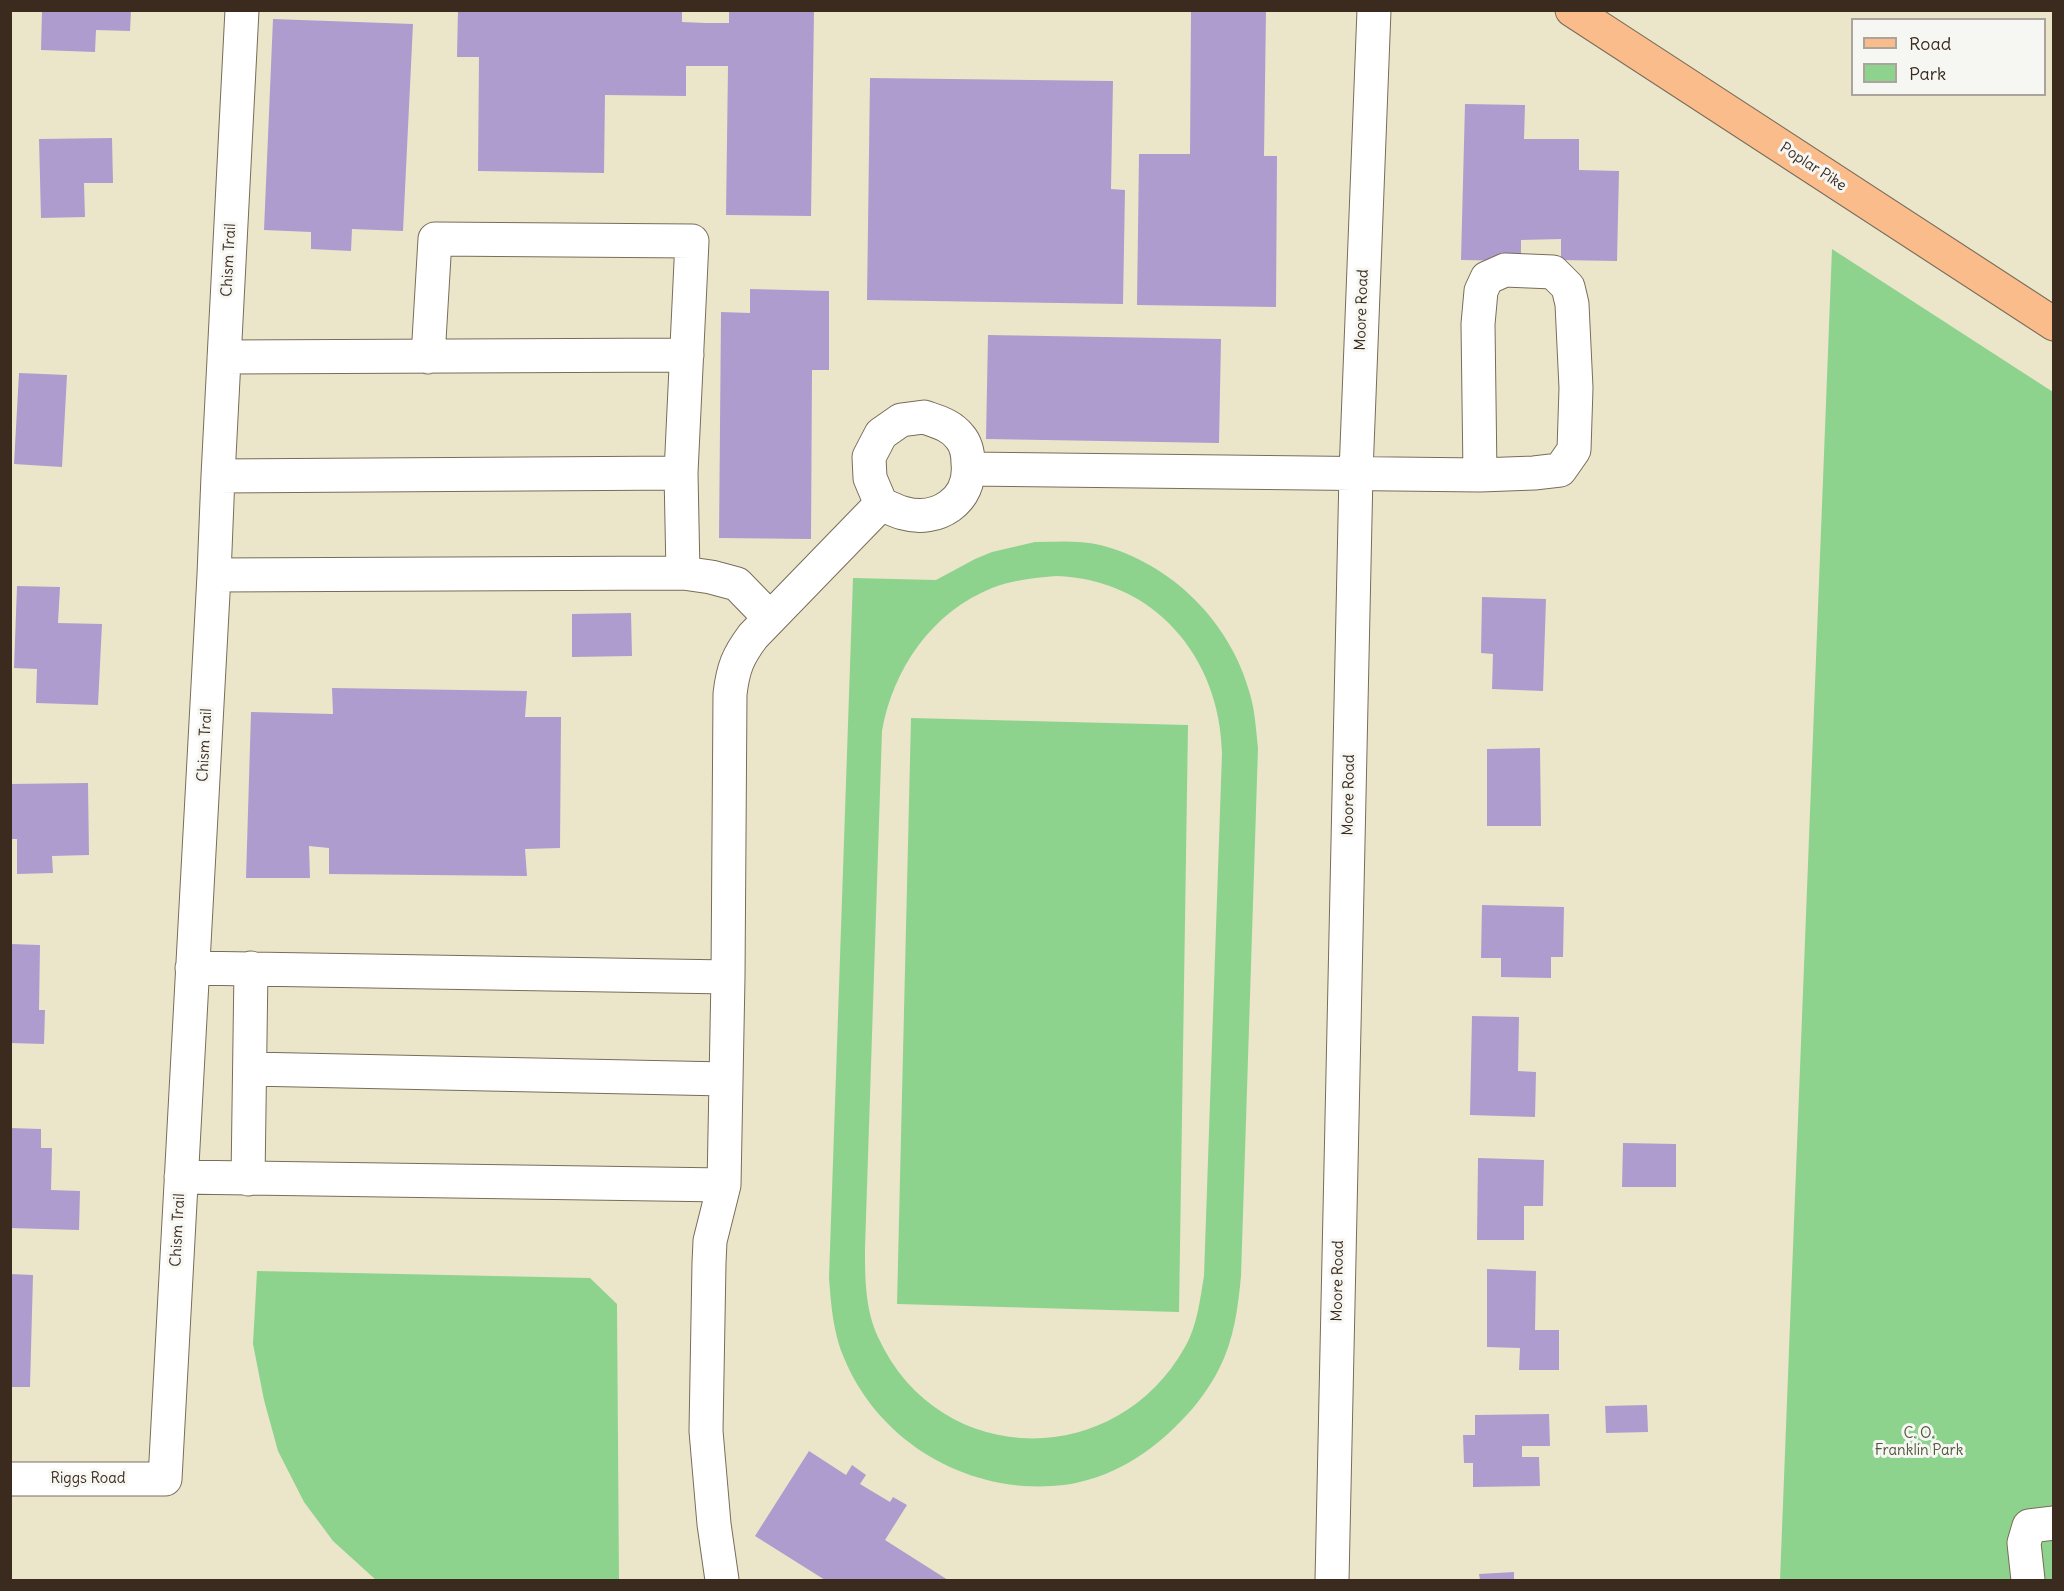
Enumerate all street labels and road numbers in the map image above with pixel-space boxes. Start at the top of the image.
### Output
street label: Poplar Pike [1777,139,1849,195]
street label: Chism Trail [218,223,240,297]
street label: Moore Road [1352,269,1372,351]
street label: Chism Trail [194,708,216,782]
street label: Moore Road [1339,754,1359,836]
street label: Chism Trail [167,1193,189,1267]
street label: Moore Road [1328,1240,1348,1322]
street label: Riggs Road [50,1470,126,1488]

